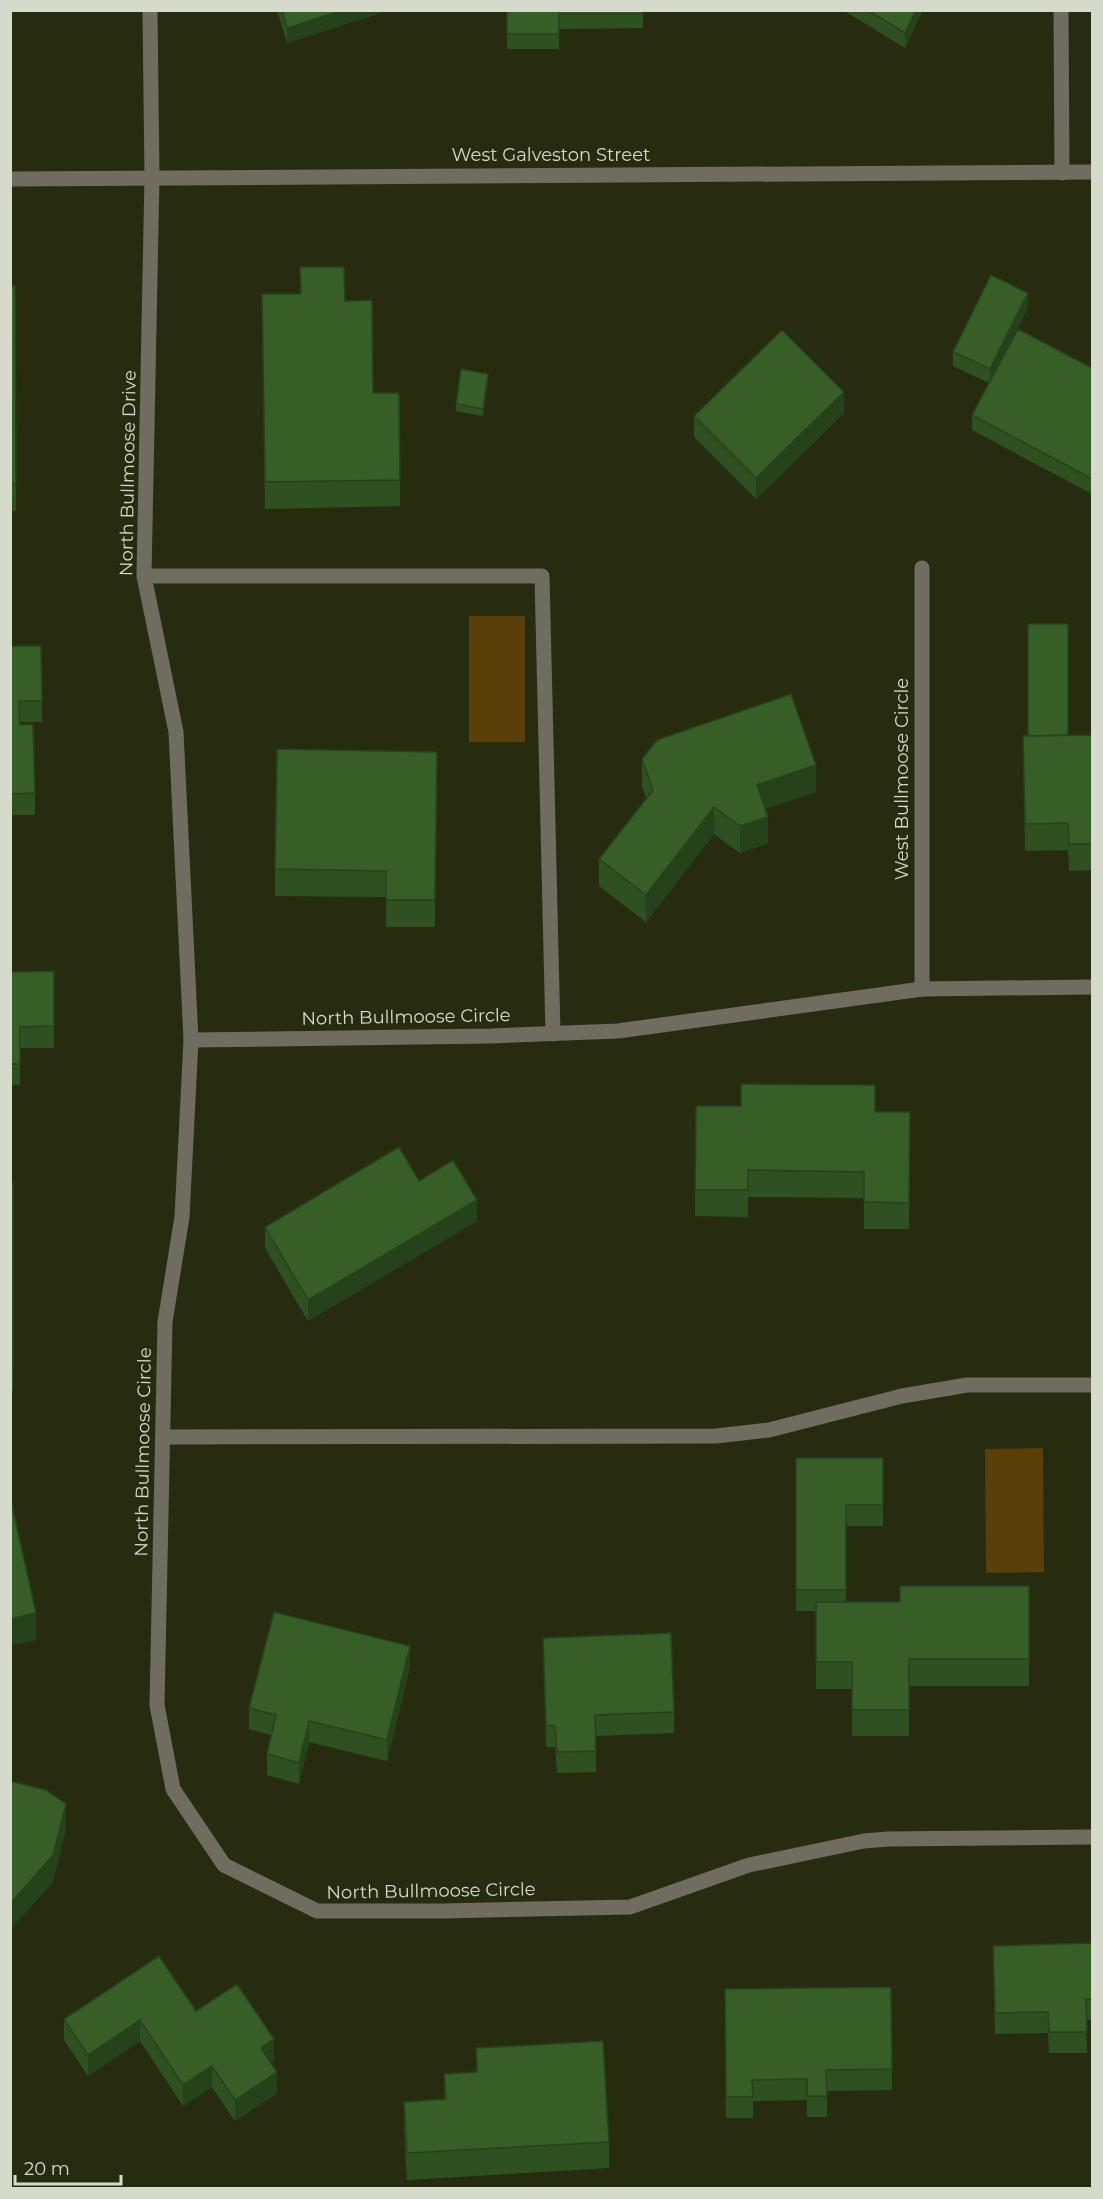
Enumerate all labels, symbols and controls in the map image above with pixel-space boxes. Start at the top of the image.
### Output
street label: West Galveston Street [452,144,650,166]
street label: North Bullmoose Drive [115,370,141,576]
street label: West Bullmoose Circle [891,678,913,880]
street label: North Bullmoose Circle [301,1004,511,1030]
street label: North Bullmoose Circle [130,1347,156,1557]
street label: North Bullmoose Circle [326,1878,536,1904]
scale bar [15,2148,122,2186]
text: 20 m [24,2158,70,2180]

